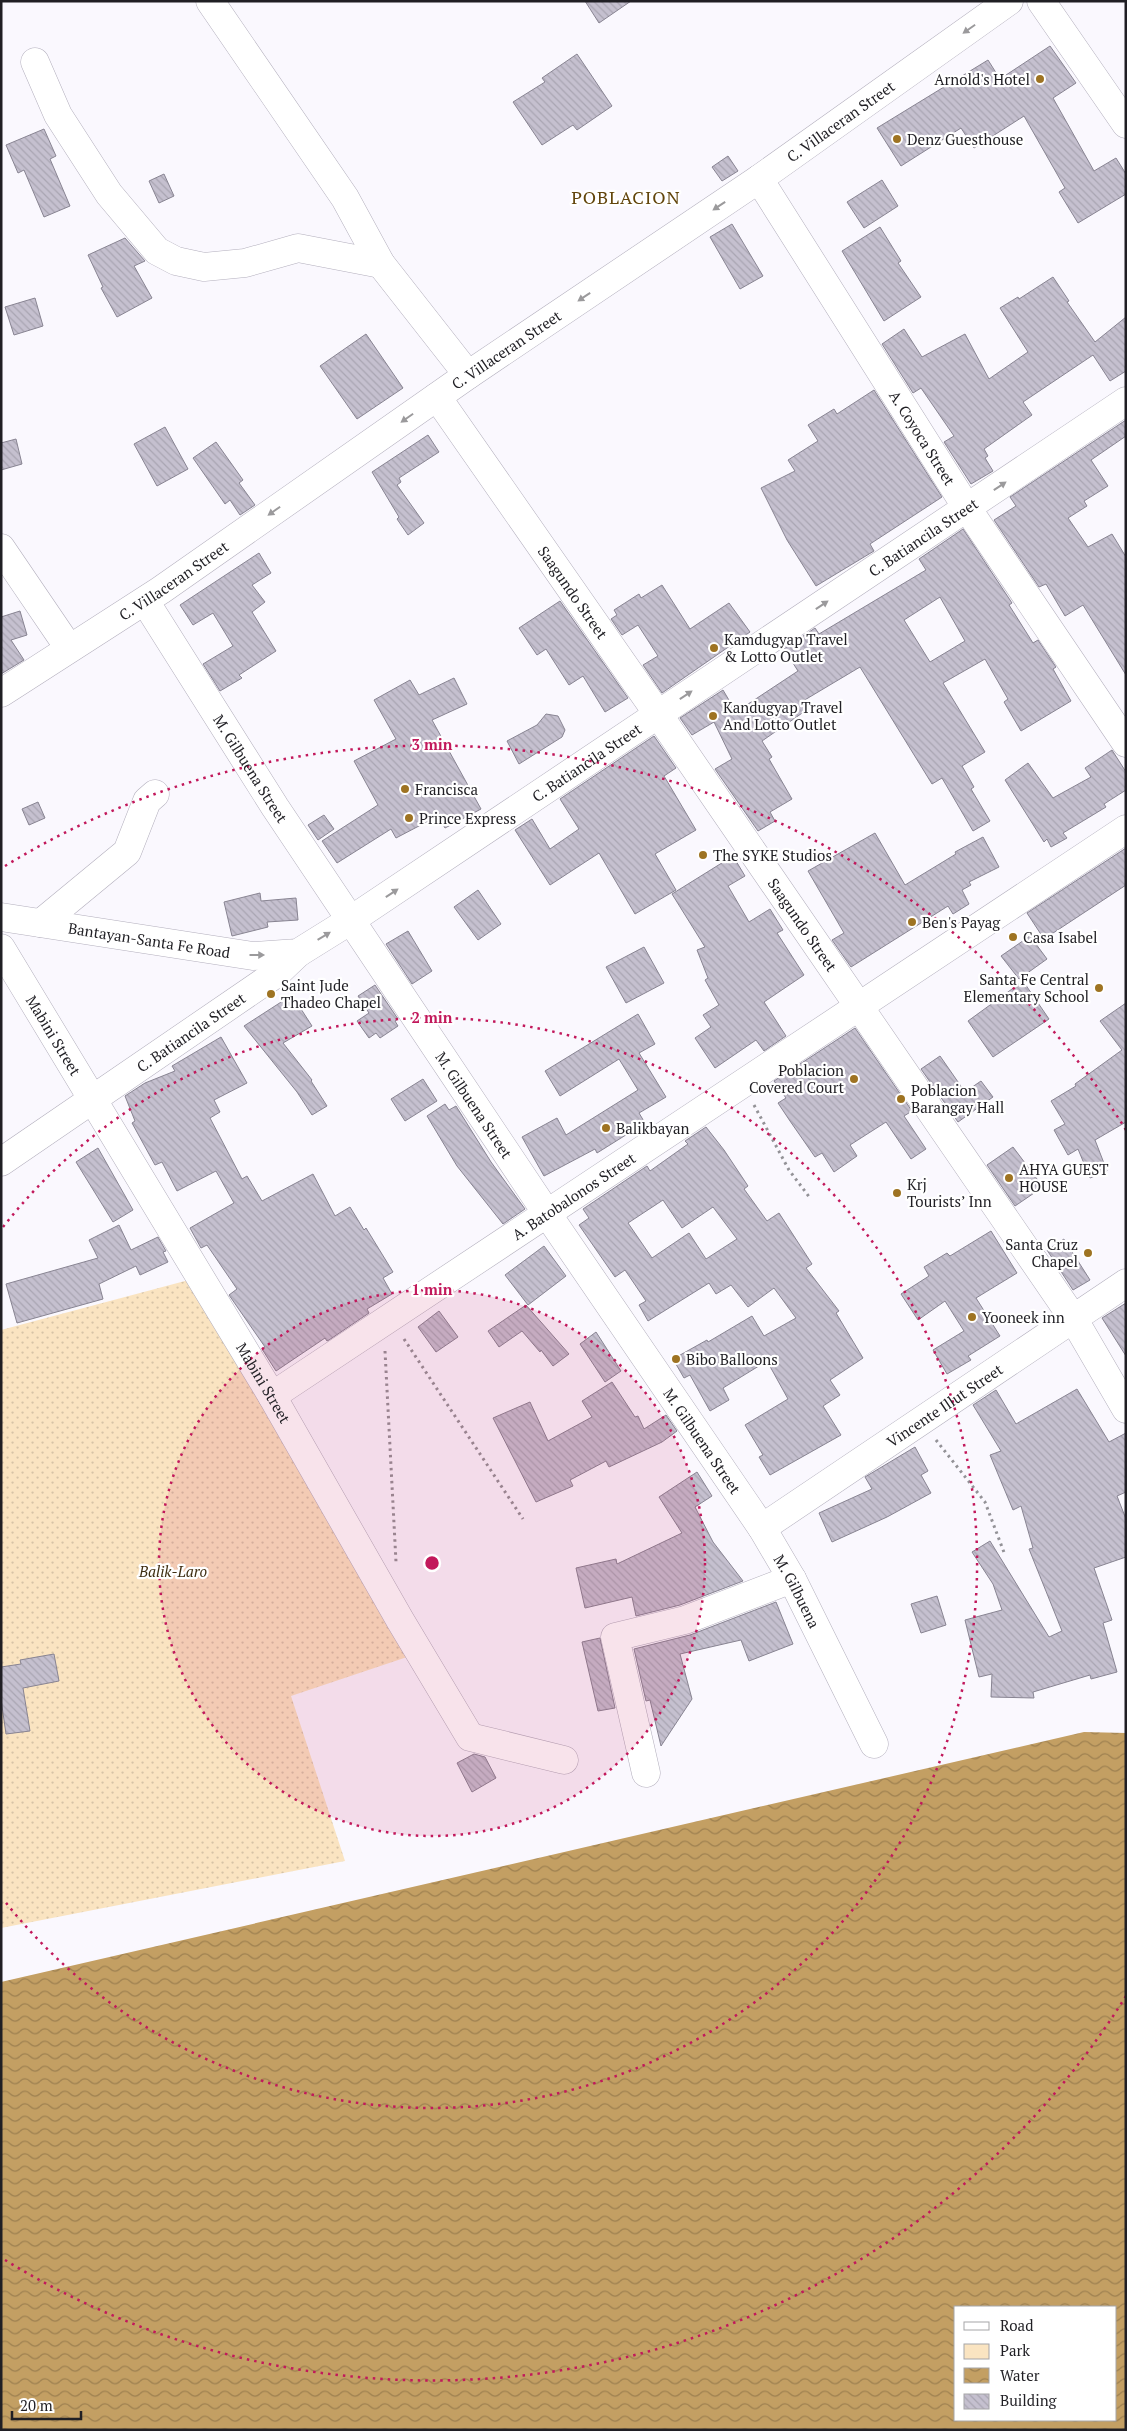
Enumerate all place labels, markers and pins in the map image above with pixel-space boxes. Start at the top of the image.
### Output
place label: Arnold's Hotel [934,69,1030,89]
marker: Arnold's Hotel [1034,73,1046,85]
place label: Denz Guesthouse [907,129,1023,149]
marker: Denz Guesthouse [891,133,903,145]
place label: Kamdugyap Travel & Lotto Outlet [724,629,848,666]
marker: Kamdugyap Travel & Lotto Outlet [708,642,720,654]
place label: Kandugyap Travel And Lotto Outlet [723,697,843,734]
marker: Kandugyap Travel And Lotto Outlet [707,710,719,722]
place label: Francisca [415,779,478,799]
marker: Francisca [399,783,411,795]
place label: Prince Express [419,808,516,828]
marker: Prince Express [403,812,415,824]
place label: The SYKE Studios [713,845,832,865]
marker: The SYKE Studios [697,849,709,861]
place label: Ben's Payag [922,912,1001,932]
marker: Ben's Payag [906,916,918,928]
place label: Casa Isabel [1023,927,1098,947]
marker: Casa Isabel [1007,931,1019,943]
place label: Santa Fe Central Elementary School [963,969,1089,1006]
place label: Saint Jude Thadeo Chapel [281,975,381,1012]
marker: Santa Fe Central Elementary School [1093,982,1105,994]
marker: Saint Jude Thadeo Chapel [265,988,277,1000]
place label: Poblacion Covered Court [749,1060,844,1097]
marker: Poblacion Covered Court [848,1073,860,1085]
place label: Poblacion Barangay Hall [911,1080,1004,1117]
marker: Poblacion Barangay Hall [895,1093,907,1105]
place label: Balikbayan [616,1118,689,1138]
marker: Balikbayan [600,1122,612,1134]
place label: AHYA GUEST HOUSE [1019,1159,1109,1196]
marker: AHYA GUEST HOUSE [1003,1172,1015,1184]
place label: Krj Tourists’ Inn [907,1174,992,1211]
marker: Krj Tourists’ Inn [891,1187,903,1199]
place label: Santa Cruz Chapel [1005,1234,1078,1271]
marker: Santa Cruz Chapel [1082,1247,1094,1259]
place label: Yooneek inn [982,1307,1065,1327]
marker: Yooneek inn [966,1311,978,1323]
place label: Bibo Balloons [686,1349,778,1369]
marker: Bibo Balloons [670,1353,682,1365]
centre of rings [423,1554,441,1572]

